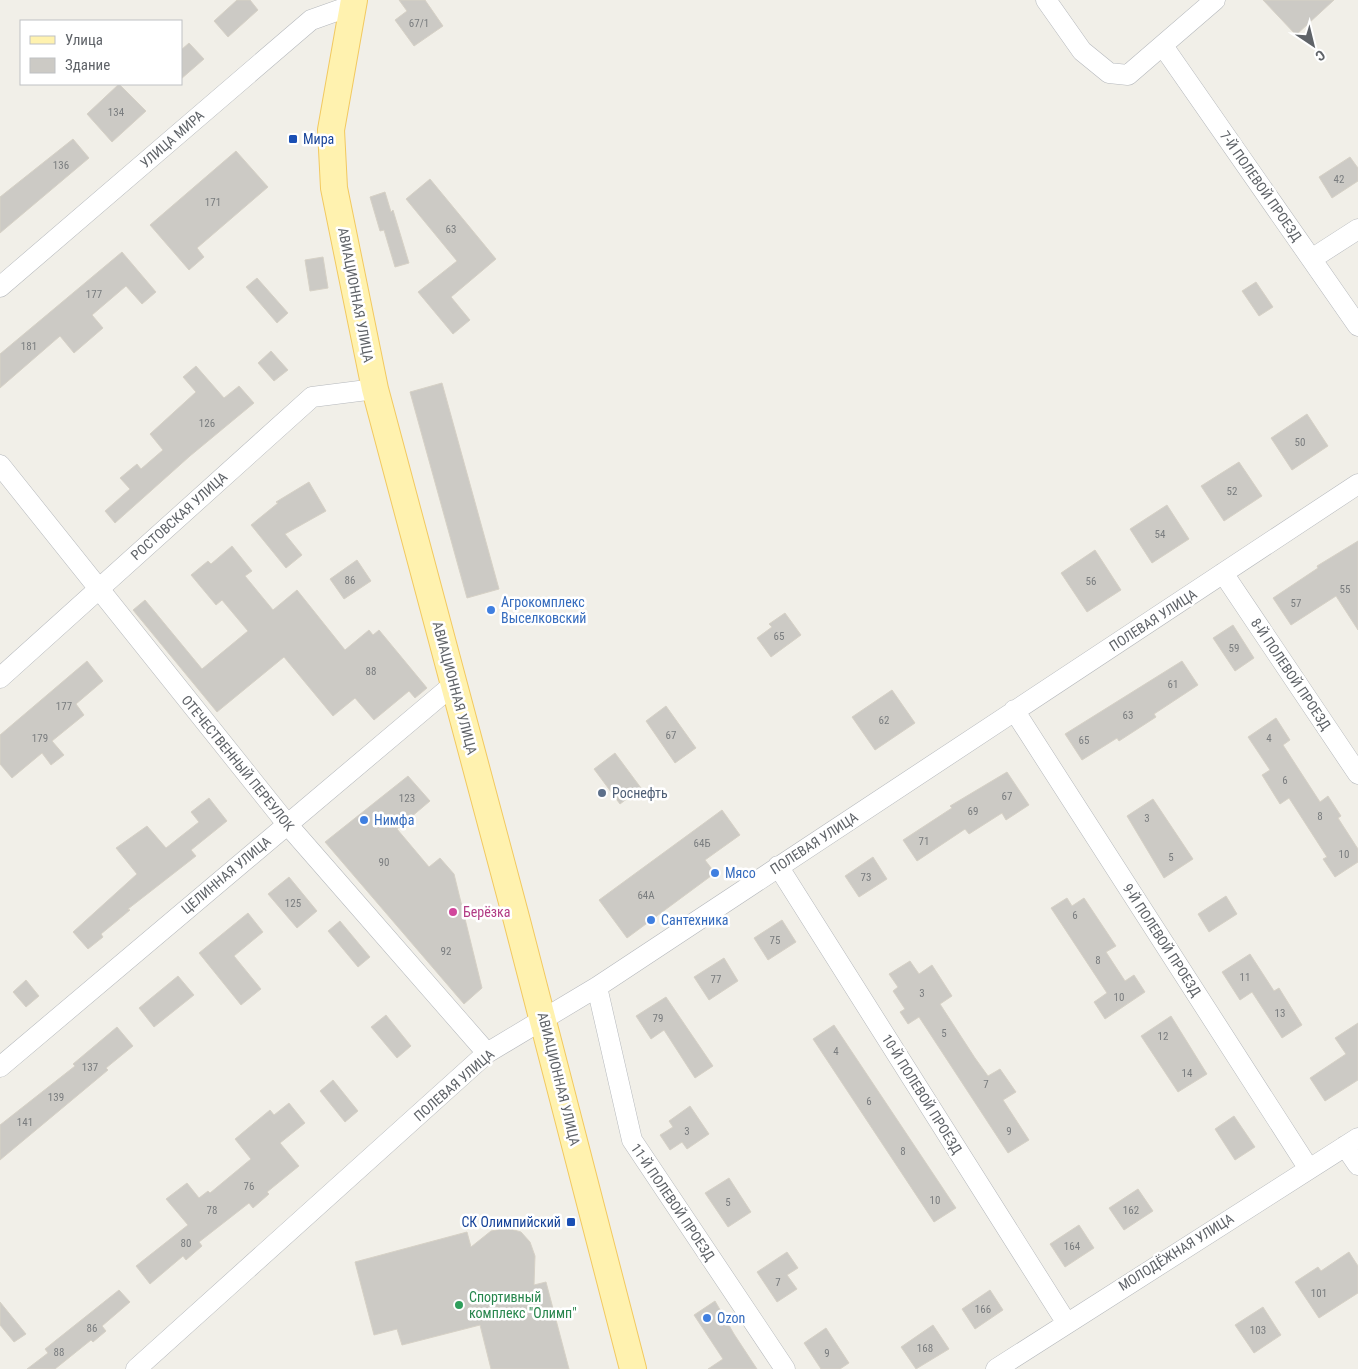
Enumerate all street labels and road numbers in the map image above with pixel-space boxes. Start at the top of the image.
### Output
street label: УЛИЦА МИРА [137,107,207,171]
street label: 7-Й ПОЛЕВОЙ ПРОЕЗД [1217,128,1305,244]
street label: АВИАЦИОННАЯ УЛИЦА [335,226,377,364]
street label: РОСТОВСКАЯ УЛИЦА [128,469,230,563]
street label: ПОЛЕВАЯ УЛИЦА [1106,586,1200,654]
street label: 8-Й ПОЛЕВОЙ ПРОЕЗД [1248,615,1334,733]
street label: АВИАЦИОННАЯ УЛИЦА [430,620,480,756]
street label: ОТЕЧЕСТВЕННЫЙ ПЕРЕУЛОК [178,692,298,834]
street label: ПОЛЕВАЯ УЛИЦА [767,809,861,877]
street label: ЦЕЛИННАЯ УЛИЦА [178,833,274,917]
street label: 9-Й ПОЛЕВОЙ ПРОЕЗД [1120,881,1204,999]
street label: АВИАЦИОННАЯ УЛИЦА [535,1011,583,1147]
street label: 10-Й ПОЛЕВОЙ ПРОЕЗД [879,1031,965,1157]
street label: ПОЛЕВАЯ УЛИЦА [411,1046,497,1124]
street label: 11-Й ПОЛЕВОЙ ПРОЕЗД [628,1140,718,1264]
street label: МОЛОДЁЖНАЯ УЛИЦА [1116,1210,1236,1294]

